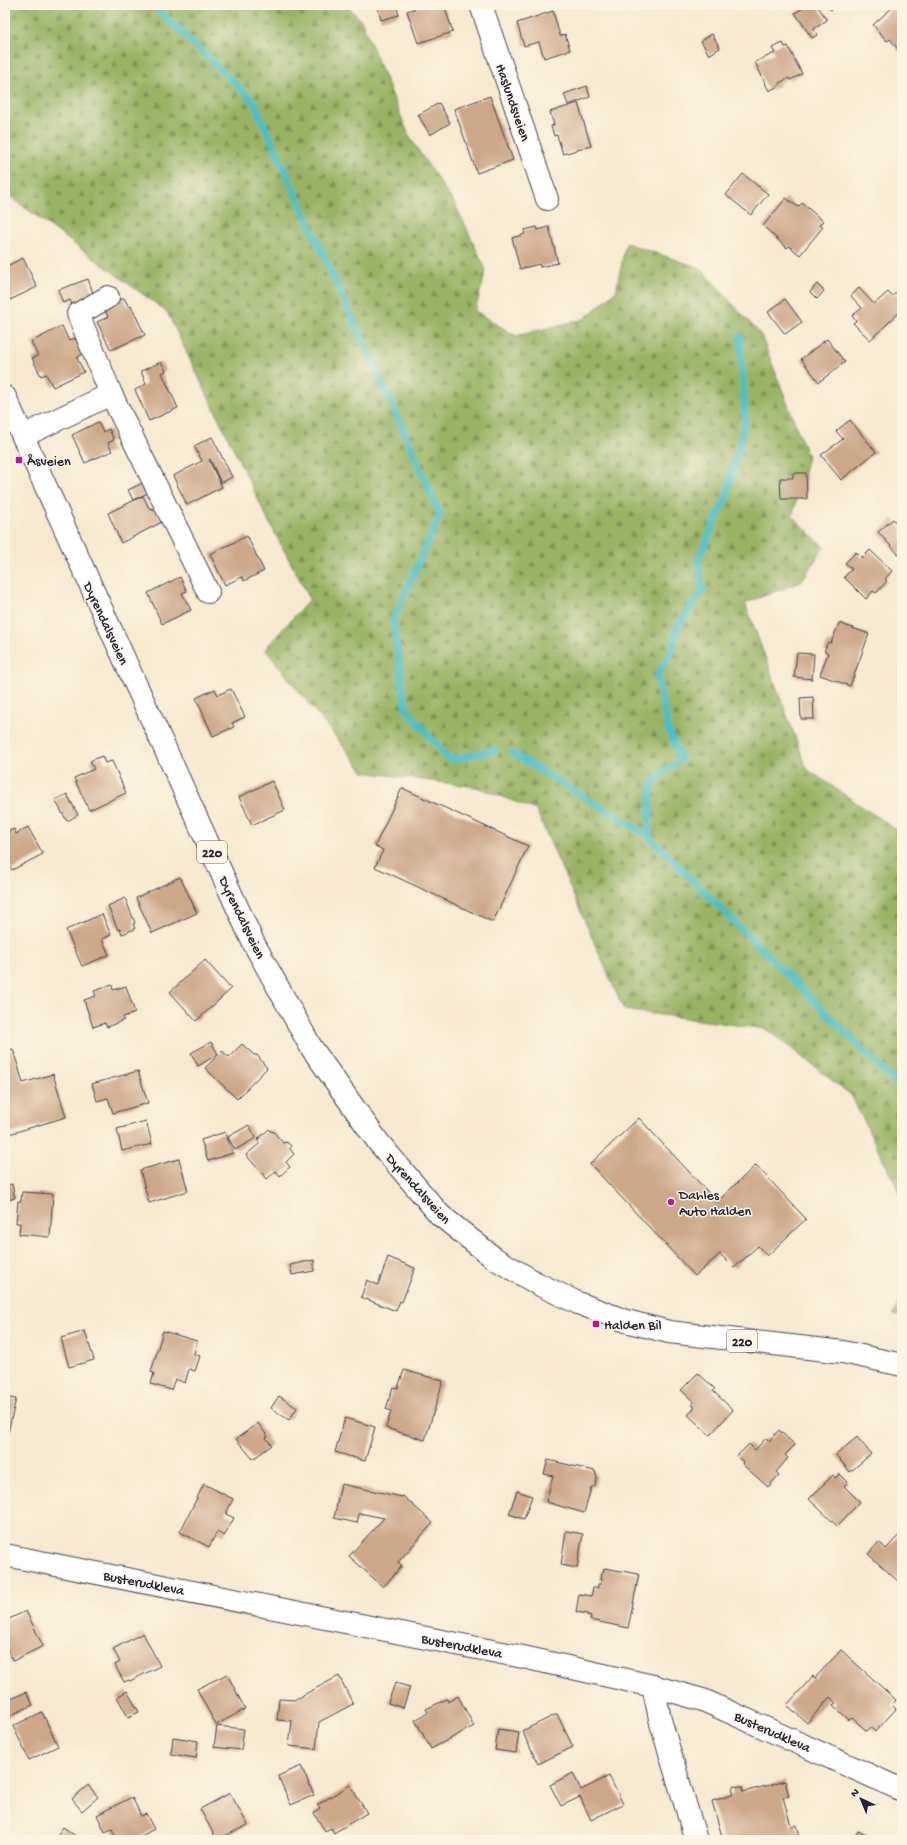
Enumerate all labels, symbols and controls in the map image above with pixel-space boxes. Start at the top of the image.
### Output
street label: Haslundsveien [490,62,533,144]
place label: Åsveien [27,454,71,471]
marker: Åsveien [14,455,24,465]
street label: Dyrendalsveien [78,579,131,668]
road number: 220 [197,841,227,863]
street label: Dyrendalsveien [213,873,268,962]
street label: Dyrendalsveien [380,1150,454,1229]
place label: Dahles Auto Halden [678,1188,751,1221]
marker: Dahles Auto Halden [666,1197,676,1207]
place label: Halden Bil [604,1318,662,1335]
marker: Halden Bil [591,1319,601,1329]
road number: 220 [727,1330,757,1352]
street label: Busterudkleva [101,1568,187,1601]
street label: Busterudkleva [419,1631,505,1664]
street label: Busterudkleva [730,1708,814,1758]
north arrow [841,1779,881,1819]
text: N [849,1786,862,1800]

